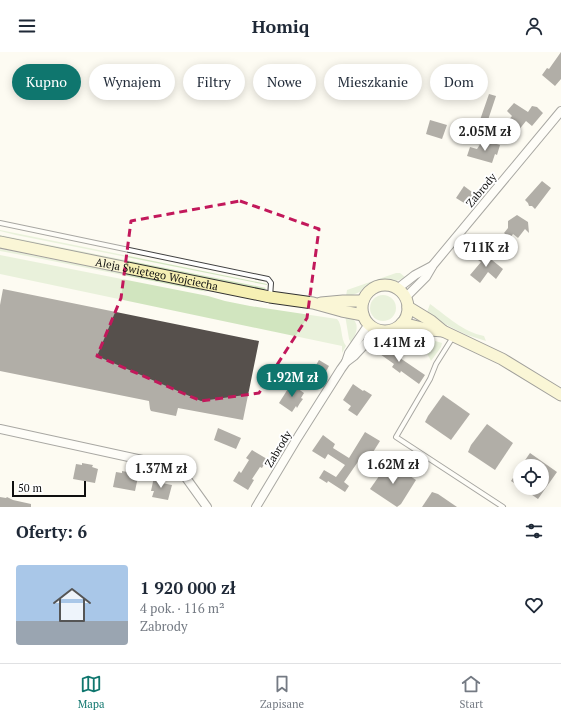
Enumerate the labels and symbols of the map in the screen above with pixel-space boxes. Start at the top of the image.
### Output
pin: 2.05M zł [444,118,526,152]
street label: Zabrody [463,170,500,210]
pin: 711K zł [449,234,523,268]
street label: Aleja Świętego Wojciecha [94,255,220,293]
pin: 1.41M zł [358,329,440,363]
pin: 1.92M zł [251,364,333,398]
street label: Zabrody [262,428,295,470]
pin: 1.62M zł [352,451,434,485]
pin: 1.37M zł [120,455,202,489]
scale bar [12,479,86,498]

